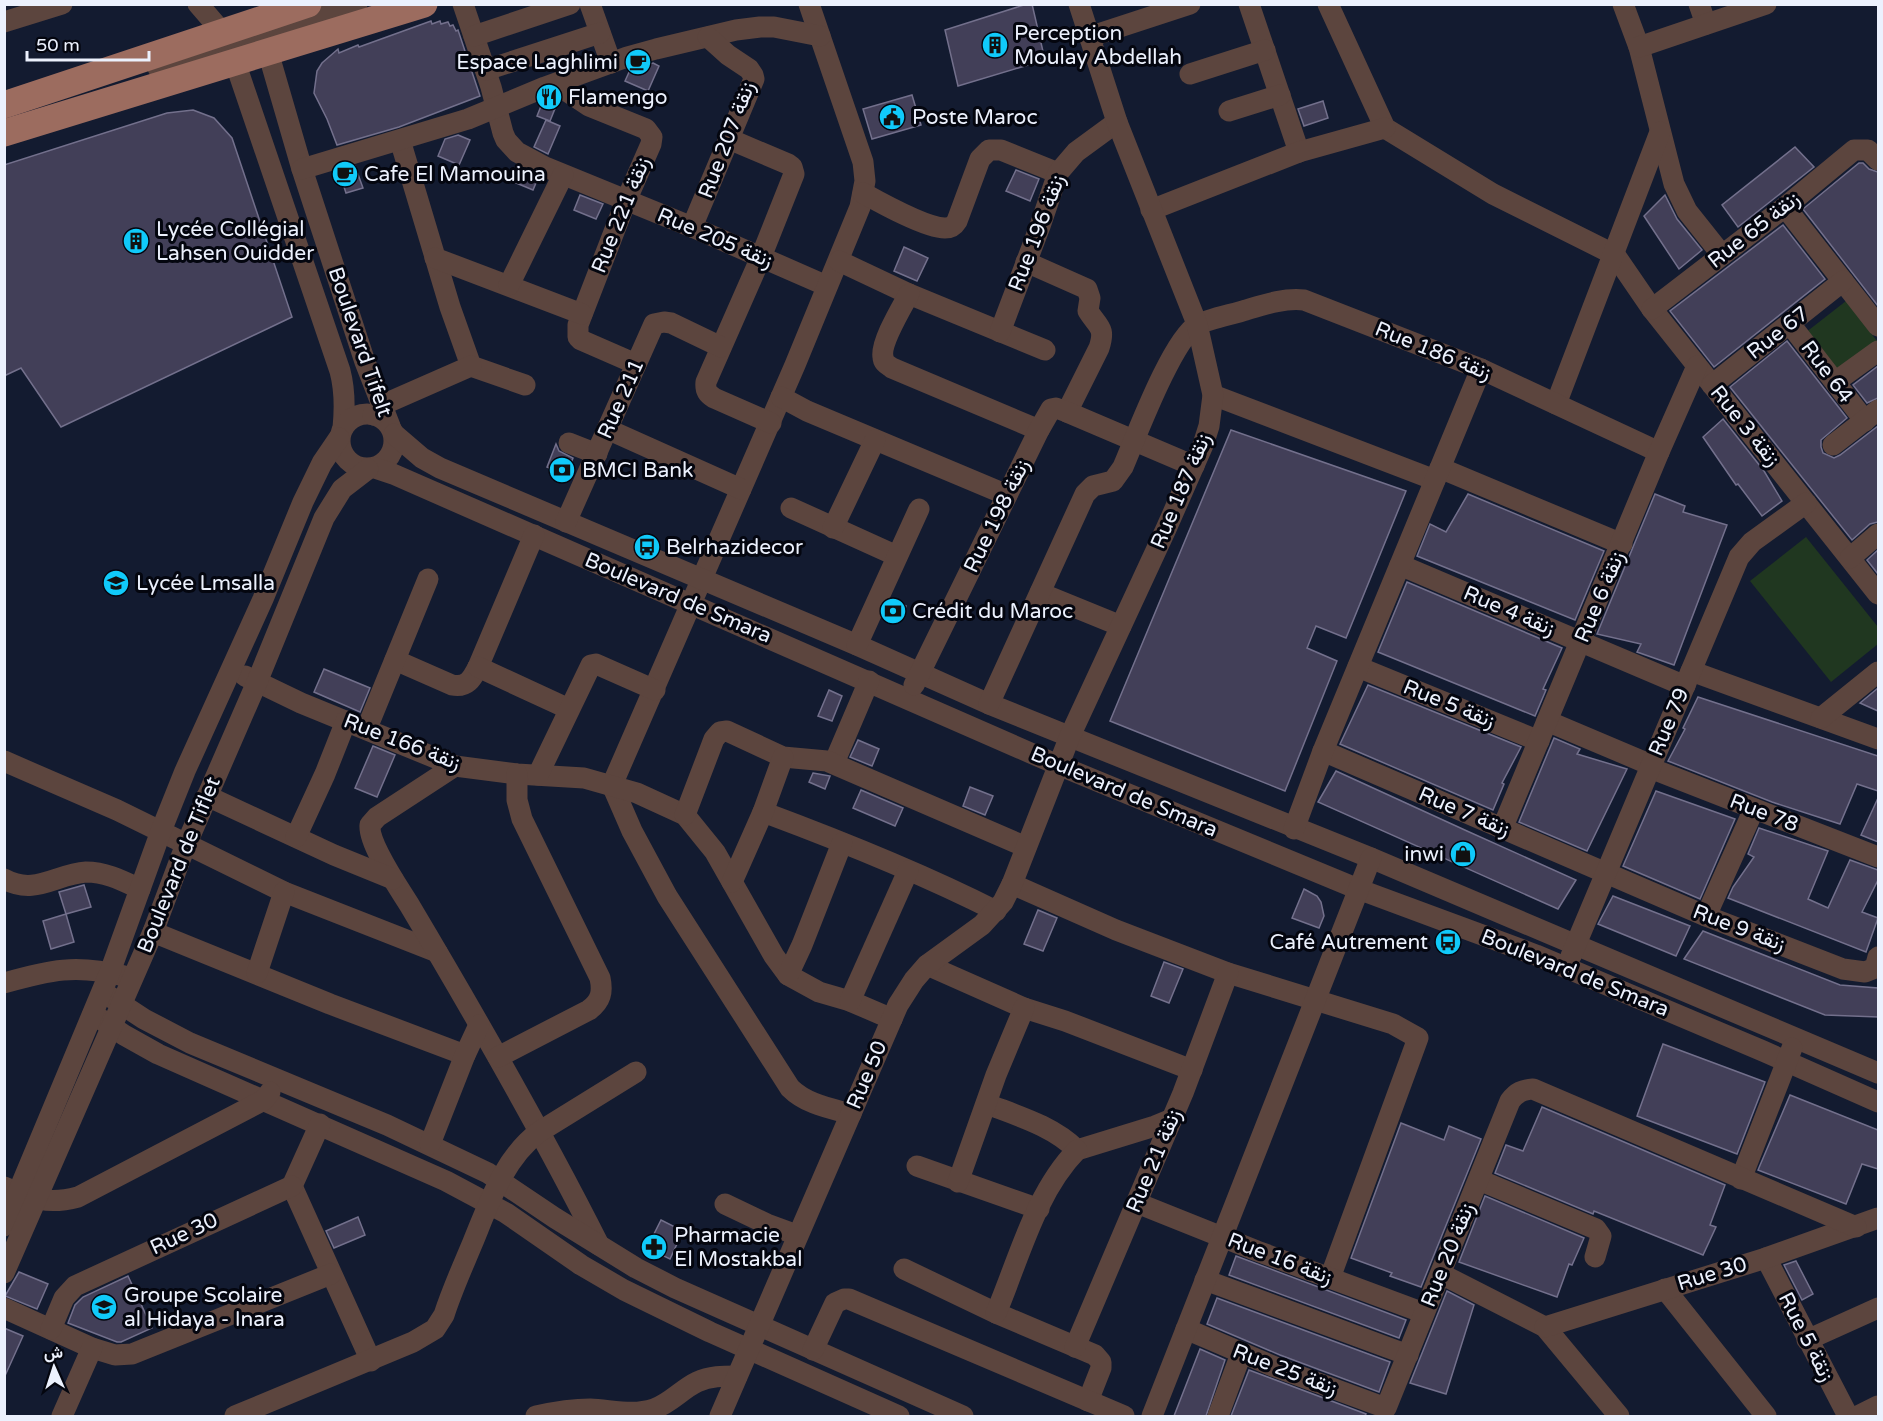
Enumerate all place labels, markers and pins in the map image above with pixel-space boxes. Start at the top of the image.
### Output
place label: Perception Moulay Abdellah [1014,21,1182,70]
building icon: Perception Moulay Abdellah [980,30,1010,60]
cafe icon: Espace Laghlimi [623,47,653,77]
place label: Espace Laghlimi [456,50,618,75]
restaurant icon: Flamengo [534,82,564,112]
place label: Flamengo [568,85,668,110]
public building icon: Poste Maroc [877,102,907,132]
place label: Poste Maroc [912,105,1038,130]
cafe icon: Cafe El Mamouina [330,159,360,189]
place label: Cafe El Mamouina [364,162,546,187]
place label: Lycée Collégial Lahsen Ouidder [156,217,314,266]
building icon: Lycée Collégial Lahsen Ouidder [121,226,151,256]
bank icon: BMCI Bank [547,455,577,485]
place label: BMCI Bank [582,458,693,483]
bus stop icon: Belrhazidecor [632,532,662,562]
place label: Belrhazidecor [666,535,803,560]
school or university icon: Lycée Lmsalla [101,568,131,598]
place label: Lycée Lmsalla [136,571,275,596]
bank icon: Crédit du Maroc [878,596,908,626]
place label: Crédit du Maroc [912,599,1073,624]
shop icon: inwi [1448,839,1478,869]
place label: inwi [1404,842,1444,867]
bus stop icon: Café Autrement [1433,927,1463,957]
place label: Café Autrement [1270,930,1428,955]
place label: Pharmacie El Mostakbal [674,1223,802,1272]
pharmacy icon: Pharmacie El Mostakbal [639,1232,669,1262]
place label: Groupe Scolaire al Hidaya - Inara [124,1283,285,1332]
school or university icon: Groupe Scolaire al Hidaya - Inara [89,1292,119,1322]

